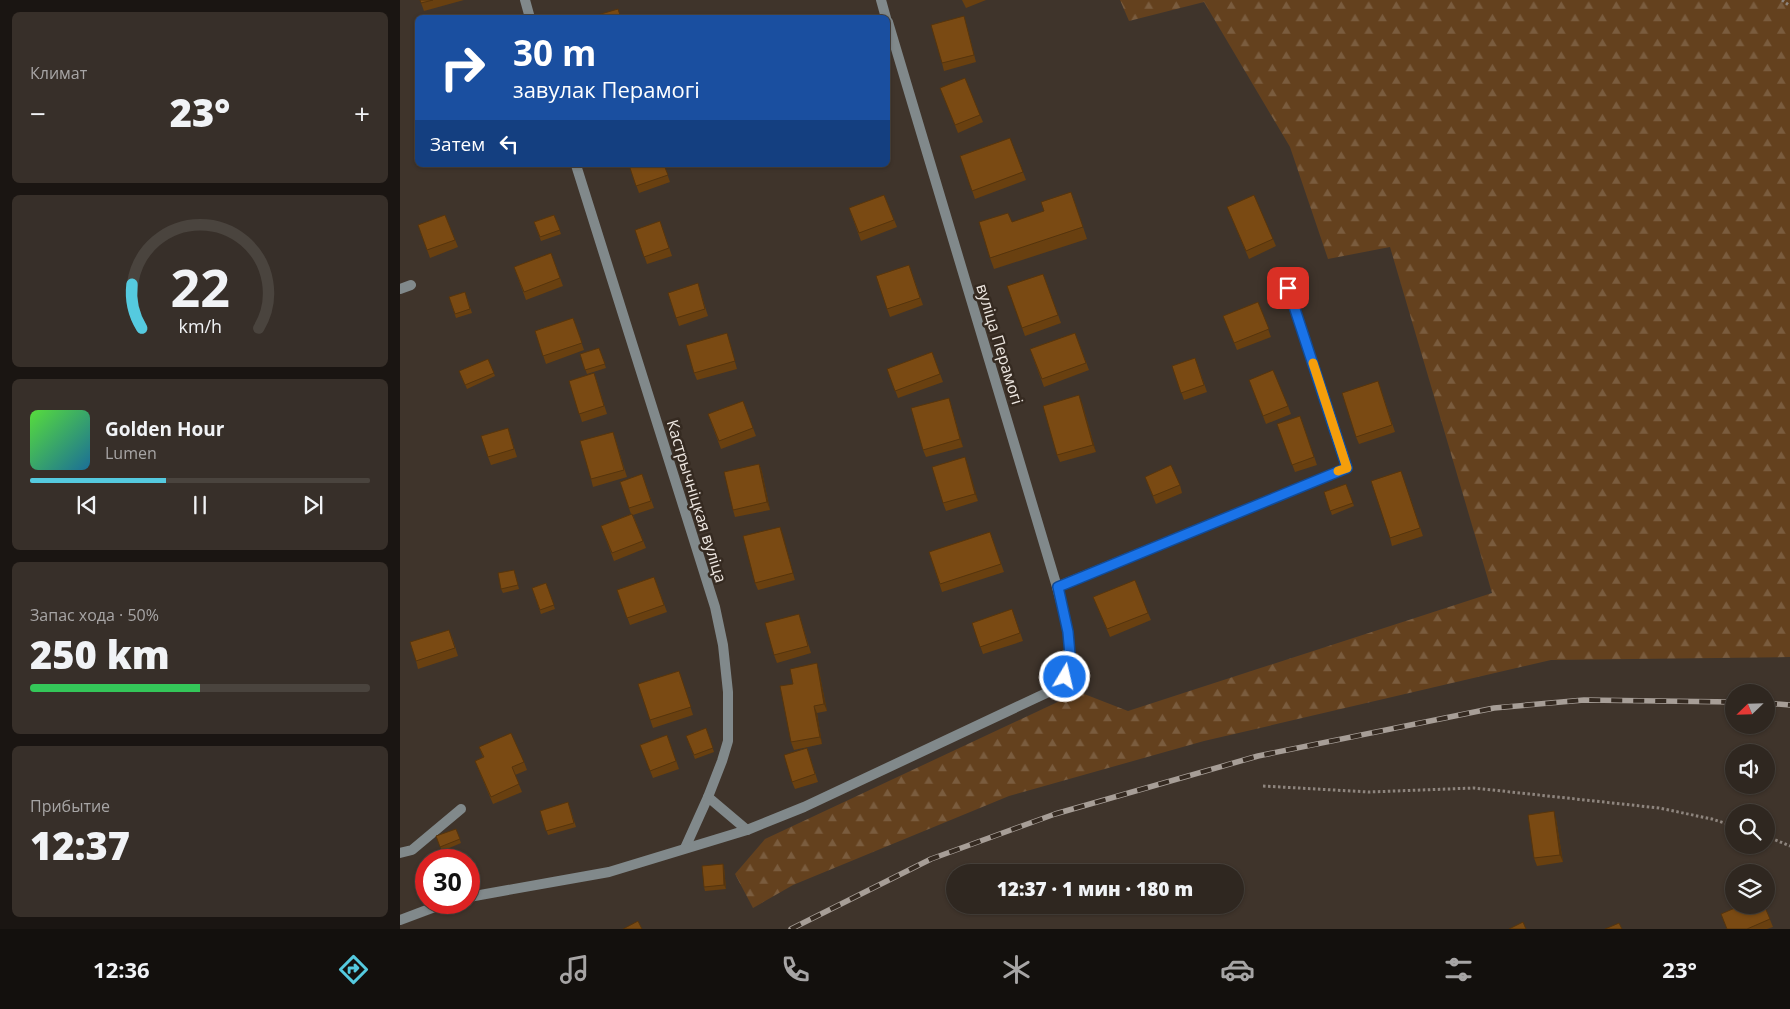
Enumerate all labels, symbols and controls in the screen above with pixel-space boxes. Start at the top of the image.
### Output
text: 30 m [513,29,596,76]
icon: right [430,35,495,100]
text: Климат [30,62,87,84]
text: завулак Перамогі [513,74,700,104]
text: 23° [170,86,230,138]
text: − [30,94,46,132]
text: + [354,94,370,132]
icon: left [495,130,523,158]
text: Затем [430,131,485,157]
text: 22 [170,251,230,322]
pin [1267,267,1309,309]
icon: arrive [1274,274,1302,302]
street label: вуліца Перамогі [971,281,1029,407]
text: km/h [178,314,222,338]
text: Golden Hour [105,416,224,442]
street label: Кастрычніцкая вуліца [662,417,732,585]
text: Lumen [105,442,157,464]
icon: previous [73,491,101,519]
icon: pause [186,491,214,519]
icon: next [299,491,327,519]
text: Запас хода · 50% [30,604,159,626]
text: 250 km [30,628,170,680]
position arrow [1038,650,1090,702]
north arrow [1725,684,1775,734]
map controls [1725,684,1775,914]
button: sound [1725,744,1775,794]
text: Прибытие [30,795,110,817]
button: search [1725,804,1775,854]
text: 12:37 [30,819,130,871]
speed limit sign: 30 [415,849,480,914]
button: layers [1725,864,1775,914]
text: 12:37 · 1 мин · 180 m [997,876,1193,902]
icon: directions [336,952,371,987]
icon: music [557,952,592,987]
icon: phone [778,952,813,987]
icon: climate [999,952,1034,987]
icon: car [1220,952,1255,987]
icon: filters [1441,952,1476,987]
text: 12:36 [93,954,150,984]
text: 23° [1662,954,1697,984]

